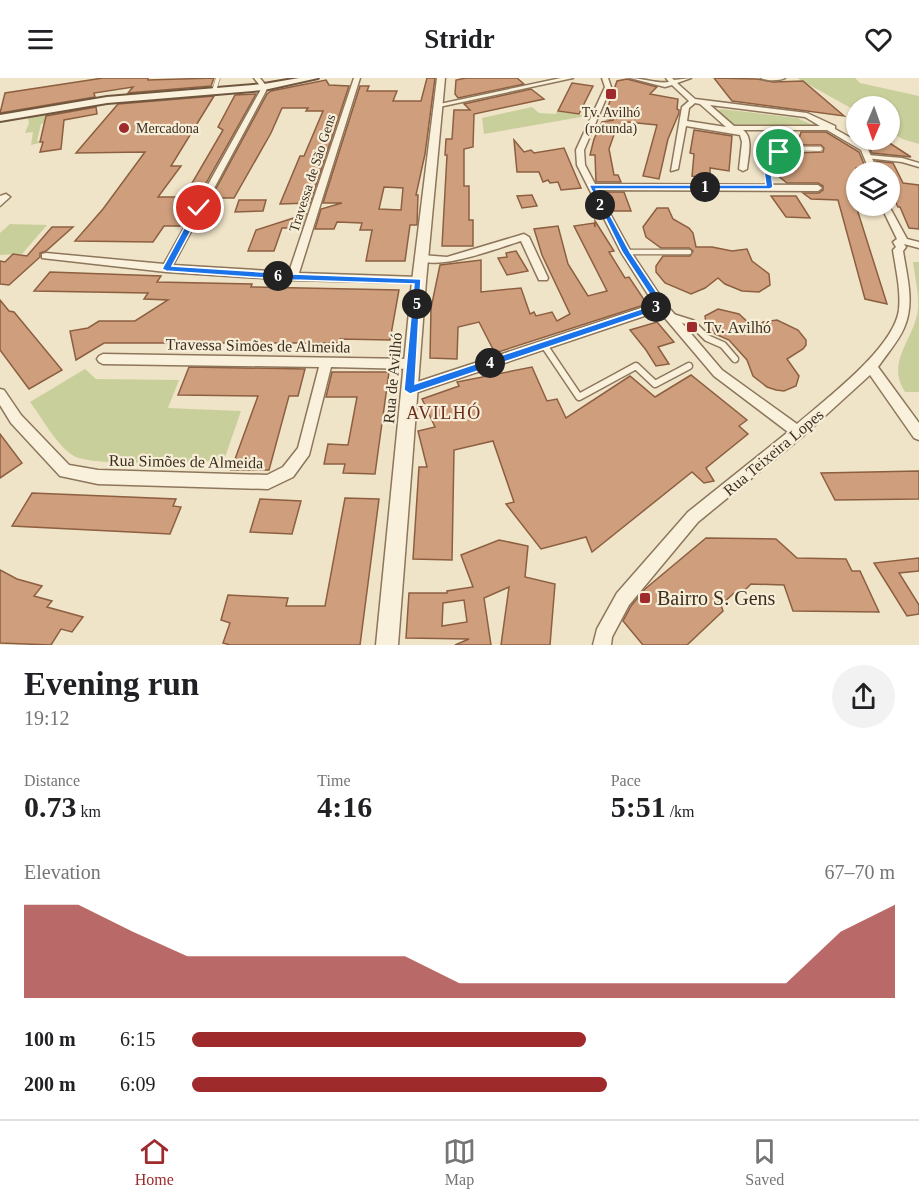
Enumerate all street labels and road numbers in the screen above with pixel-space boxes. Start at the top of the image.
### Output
street label: Travessa de São Gens [286,112,339,234]
street label: Rua de Avilhó [380,332,405,424]
street label: Travessa Simões de Almeida [165,335,350,356]
street label: Rua Teixeira Lopes [720,406,827,500]
street label: Rua Simões de Almeida [109,452,263,471]

